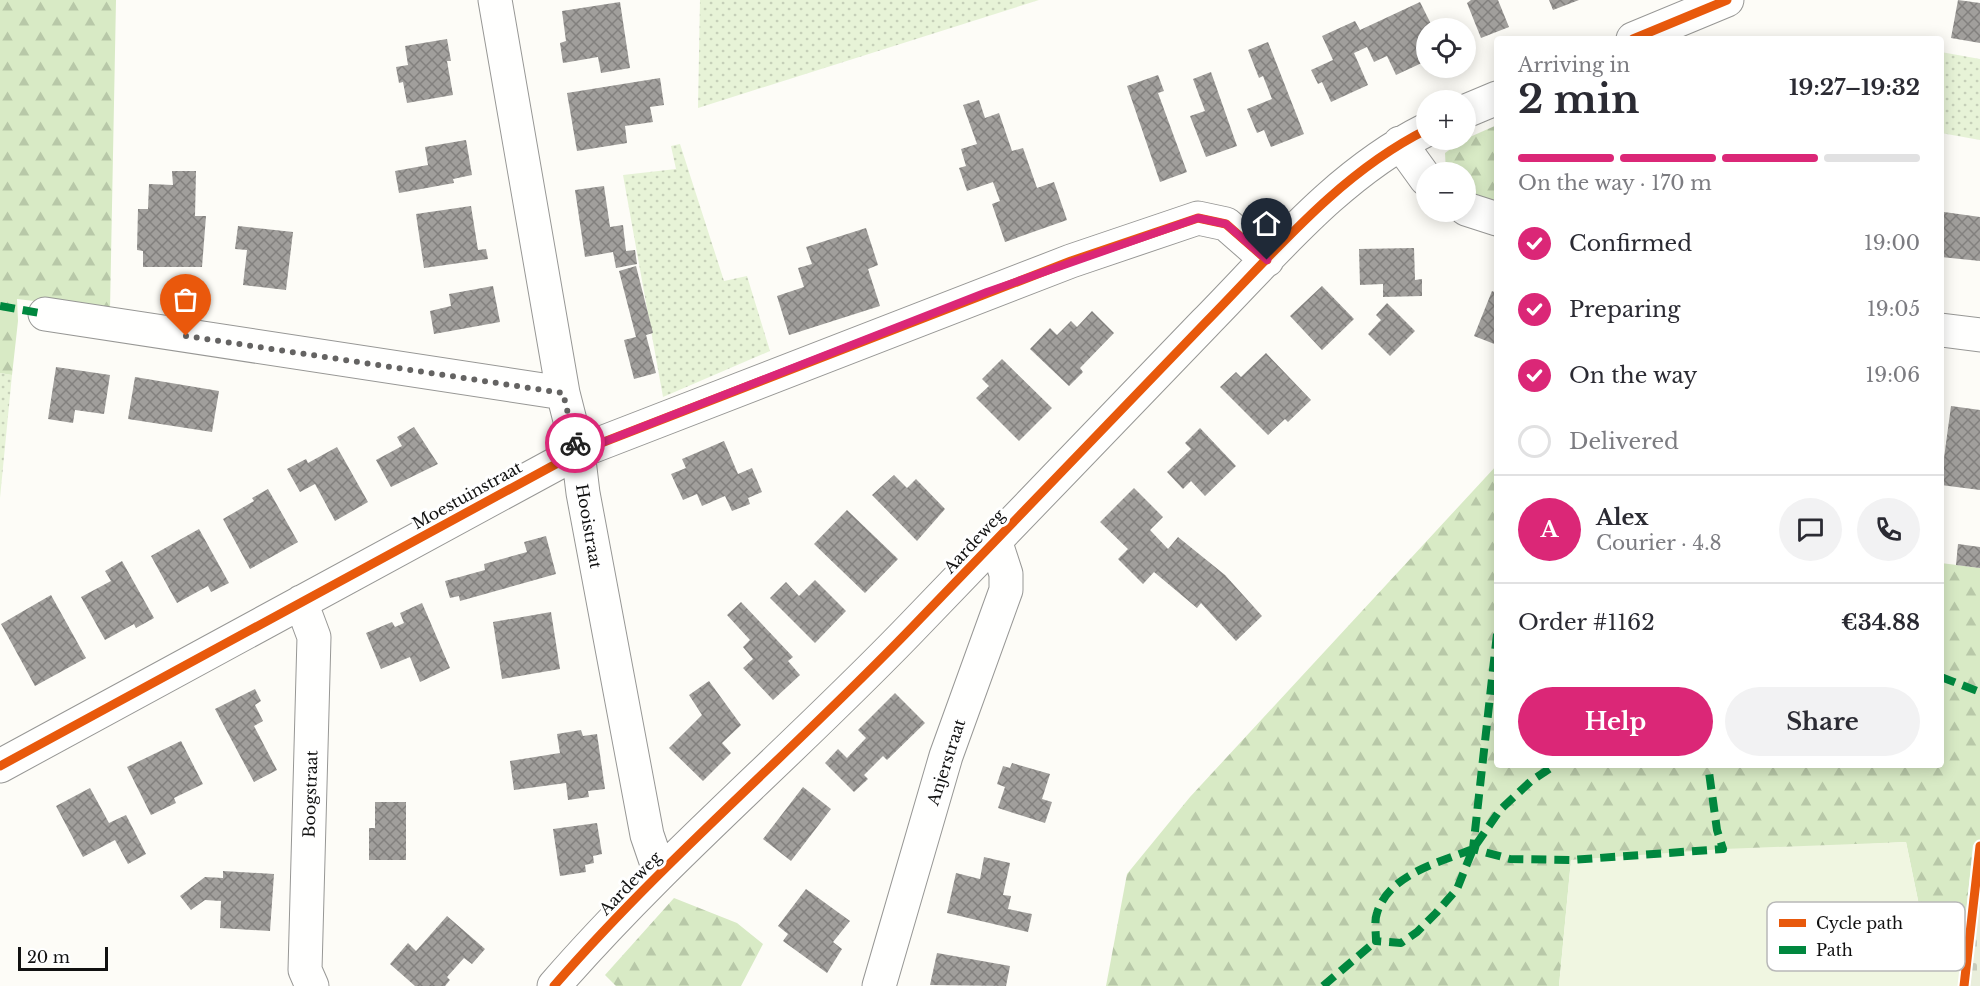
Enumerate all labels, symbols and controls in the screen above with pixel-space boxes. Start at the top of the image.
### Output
map controls [1416,18,1476,222]
button: locate [1416,18,1476,78]
text: Arriving in [1518,53,1630,77]
text: 19:27–19:32 [1789,74,1920,101]
text: 2 min [1518,75,1639,124]
button: + [1416,90,1476,150]
button: − [1416,162,1476,222]
text: On the way · 170 m [1518,171,1712,195]
pin [1241,198,1292,260]
icon: home [1250,207,1283,240]
icon: check [1518,227,1551,260]
text: Confirmed [1569,230,1692,257]
text: 19:00 [1864,231,1920,255]
pin [160,274,211,336]
icon: bag [169,283,202,316]
icon: check [1518,293,1551,326]
text: Preparing [1569,296,1680,323]
text: 19:05 [1867,297,1920,321]
icon: check [1518,359,1551,392]
text: On the way [1569,362,1697,389]
text: 19:06 [1865,363,1920,387]
courier [545,413,605,473]
icon: bike [559,427,592,460]
text: Delivered [1569,428,1679,455]
street label: Moestuinstraat [409,457,525,533]
street label: Hooistraat [572,482,606,570]
button: chat [1779,498,1842,561]
button: phone [1857,498,1920,561]
street label: Aardeweg [939,504,1009,578]
text: Alex [1596,504,1649,531]
text: A [1541,516,1558,543]
text: Courier · 4.8 [1596,531,1722,555]
text: Order #1162 [1518,609,1655,636]
text: €34.88 [1841,609,1920,636]
button: Help [1518,687,1713,756]
button: Share [1725,687,1920,756]
street label: Anjerstraat [922,716,969,809]
street label: Boogstraat [298,750,322,838]
street label: Aardeweg [594,847,665,920]
legend [1767,902,1965,971]
text: Cycle path [1816,913,1903,933]
text: Path [1816,940,1853,960]
scale bar [18,944,108,972]
text: 20 m [27,947,70,967]

